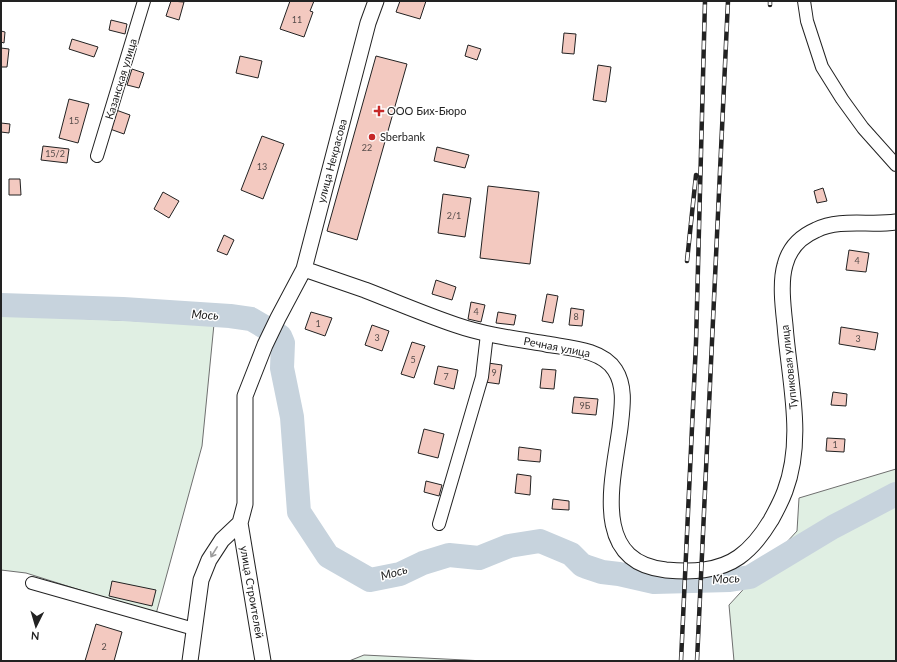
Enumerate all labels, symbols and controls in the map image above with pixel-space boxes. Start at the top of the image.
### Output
house number: 11 [292,14,302,25]
street label: Казанская улица [102,37,139,121]
place label: ООО Бих-Бюро [387,104,466,117]
marker: ООО Бих-Бюро [374,106,384,116]
house number: 15 [69,115,79,126]
street label: улица Некрасова [314,117,349,204]
place label: Sberbank [380,130,426,143]
marker: Sberbank [367,132,377,142]
house number: 22 [362,142,372,153]
house number: 15/2 [45,148,65,159]
house number: 13 [257,161,267,172]
house number: 2/1 [447,210,461,221]
house number: 4 [854,255,860,266]
water label: Мось [191,306,219,323]
house number: 4 [473,306,479,317]
house number: 8 [573,311,579,322]
house number: 1 [315,318,321,329]
street label: Тупиковая улица [778,324,799,410]
house number: 3 [374,332,380,343]
house number: 3 [855,333,861,344]
street label: Речная улица [523,334,592,359]
house number: 5 [410,354,416,365]
house number: 9 [491,367,497,378]
house number: 7 [443,371,449,382]
house number: 9Б [580,400,591,411]
house number: 1 [832,439,838,450]
street label: улица Строителей [238,544,267,639]
one-way arrow [210,546,218,557]
water label: Мось [379,562,409,583]
water label: Мось [712,570,740,587]
north arrow [16,606,56,646]
text: N [30,630,40,643]
house number: 2 [101,641,107,652]

